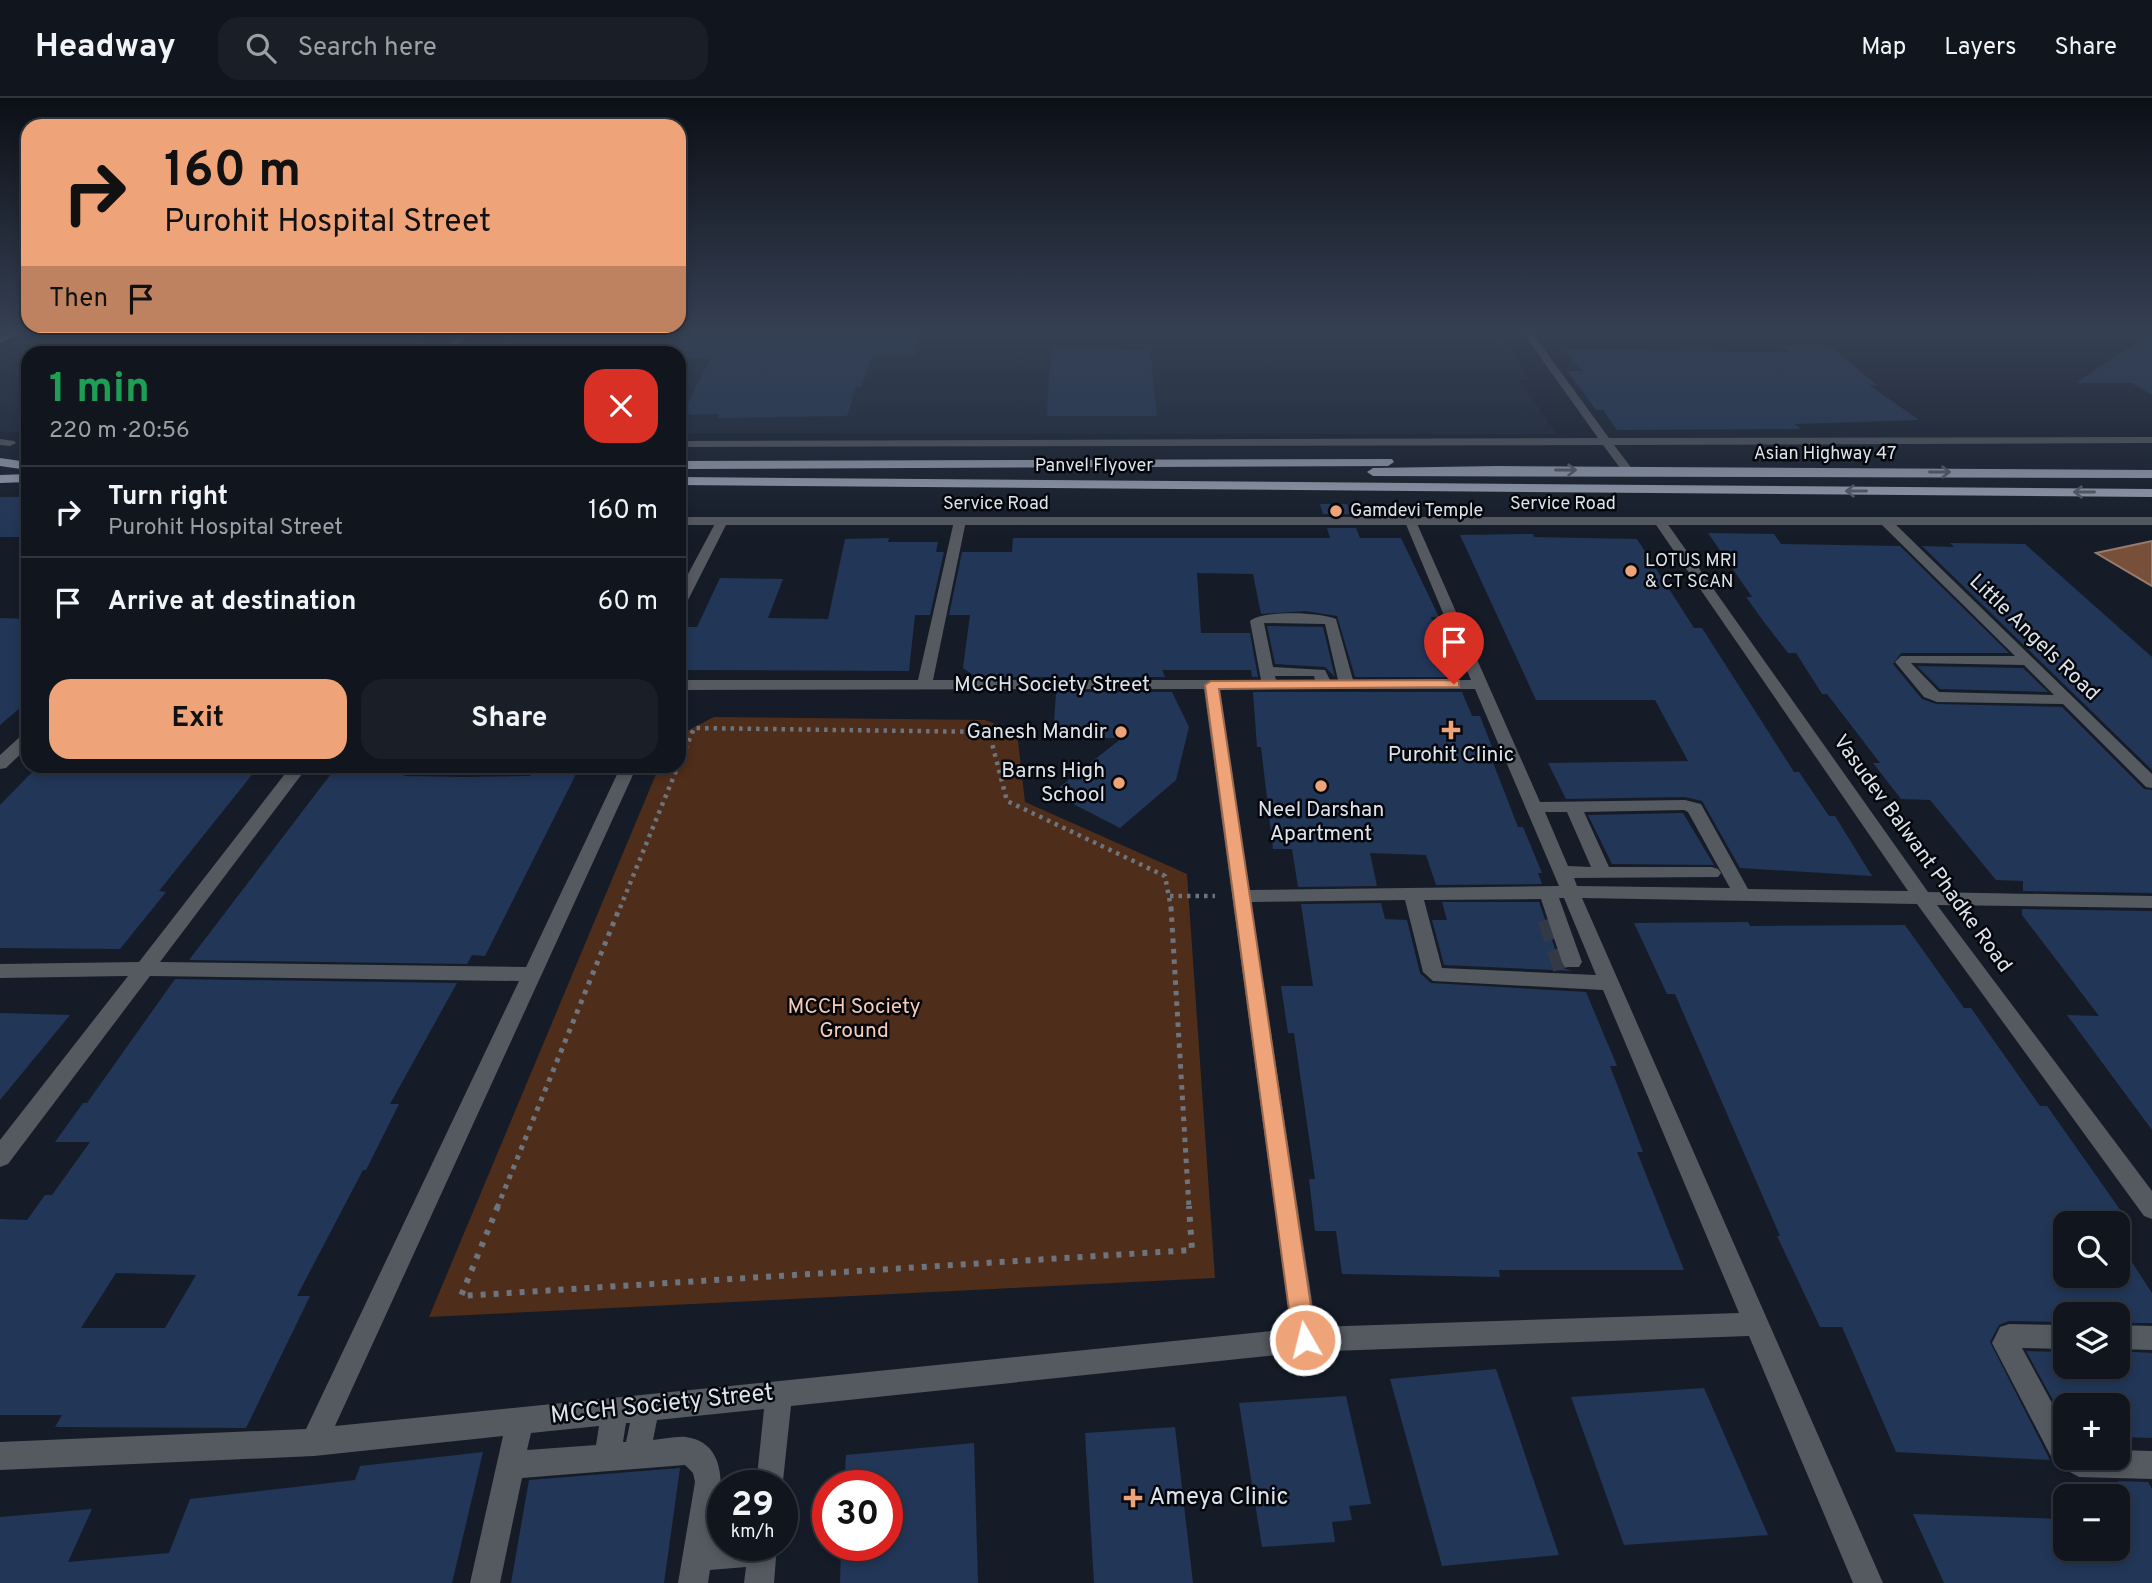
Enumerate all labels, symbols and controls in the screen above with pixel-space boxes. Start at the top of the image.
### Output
search box [218,17,708,80]
text: Headway [35,27,176,69]
icon: search [242,29,280,67]
text: Search here [298,32,437,65]
text: Map [1861,33,1906,63]
text: Layers [1944,33,2016,63]
text: Share [2054,33,2117,63]
text: 160 m [164,142,301,204]
icon: right [49,147,140,238]
text: Purohit Hospital Street [164,203,491,243]
icon: arrive [122,280,160,318]
text: Then [49,283,108,316]
text: 1 min [49,364,150,417]
button: close [584,369,658,443]
text: 220 m · 20:56 [49,417,190,446]
street label: Asian Highway 47 [1754,443,1896,466]
street label: Panvel Flyover [1035,455,1153,478]
one-way arrow [1554,463,1577,477]
one-way arrow [1929,466,1952,479]
text: Turn right [108,481,228,514]
one-way arrow [1845,484,1868,498]
one-way arrow [2073,485,2096,499]
icon: right [49,493,87,531]
street label: Service Road [943,493,1049,516]
street label: Service Road [1510,493,1616,516]
text: 160 m [588,495,658,528]
place label: Gamdevi Temple [1350,500,1483,523]
marker: Gamdevi Temple [1328,503,1344,519]
text: Purohit Hospital Street [108,514,343,543]
place label: LOTUS MRI & CT SCAN [1645,550,1737,594]
marker: LOTUS MRI & CT SCAN [1623,563,1639,579]
street label: Little Angels Road [1963,569,2105,707]
icon: arrive [49,584,87,622]
text: Arrive at destination [108,586,356,619]
text: 60 m [598,586,658,619]
pin [1424,612,1484,684]
icon: arrive [1435,623,1473,661]
street label: MCCH Society Street [954,672,1150,699]
button: Exit [49,679,347,759]
button: Share [361,679,658,759]
place label: Ganesh Mandir [966,719,1107,746]
marker: Purohit Clinic [1441,720,1461,740]
marker: Ganesh Mandir [1113,724,1129,740]
street label: Vasudev Balwant Phadke Road [1827,730,2017,978]
place label: Purohit Clinic [1388,742,1514,769]
place label: Barns High School [1001,758,1105,809]
marker: Barns High School [1111,775,1127,791]
marker: Neel Darshan Apartment [1313,778,1329,794]
place label: Neel Darshan Apartment [1258,797,1384,848]
park label: MCCH Society Ground [787,994,921,1045]
map controls [2053,1211,2130,1561]
button: search [2053,1211,2130,1288]
button: layers [2053,1302,2130,1379]
position arrow [1268,1303,1342,1377]
street label: MCCH Society Street [549,1378,775,1432]
button: + [2053,1393,2130,1470]
speed limit sign: 30 [812,1470,903,1561]
place label: Ameya Clinic [1149,1483,1288,1513]
text: 29 [731,1484,774,1528]
button: − [2053,1484,2130,1561]
marker: Ameya Clinic [1123,1488,1143,1508]
text: km/h [731,1521,774,1544]

